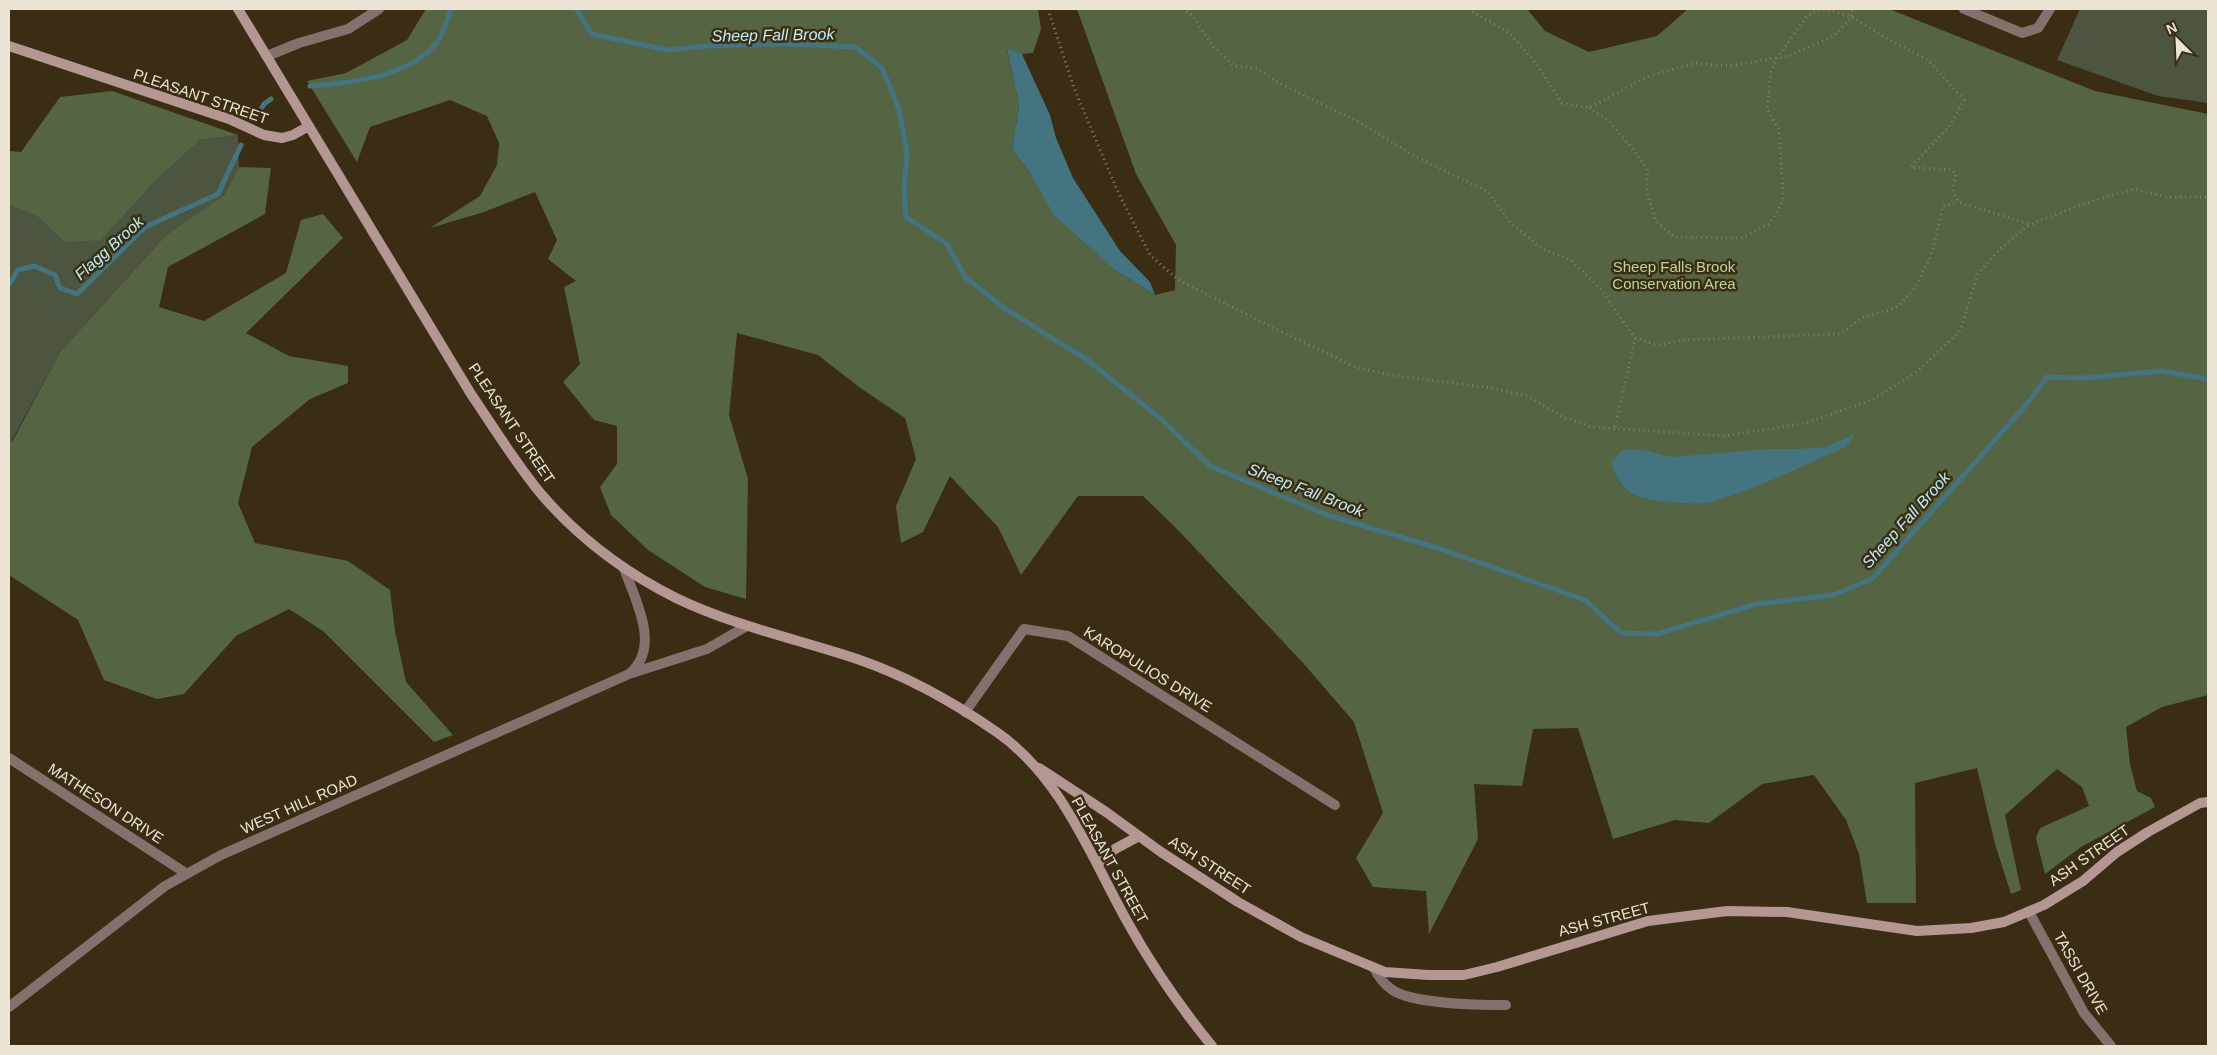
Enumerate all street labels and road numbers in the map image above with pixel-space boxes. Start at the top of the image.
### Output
street label: PLEASANT STREET [131,65,271,127]
street label: PLEASANT STREET [465,360,559,486]
street label: KAROPULIOS DRIVE [1081,623,1215,715]
street label: MATHESON DRIVE [45,759,167,847]
street label: WEST HILL ROAD [238,771,360,837]
street label: PLEASANT STREET [1068,794,1152,926]
street label: ASH STREET [2046,821,2132,889]
street label: ASH STREET [1166,832,1254,898]
street label: ASH STREET [1556,899,1652,939]
street label: TASSI DRIVE [2051,929,2111,1017]

